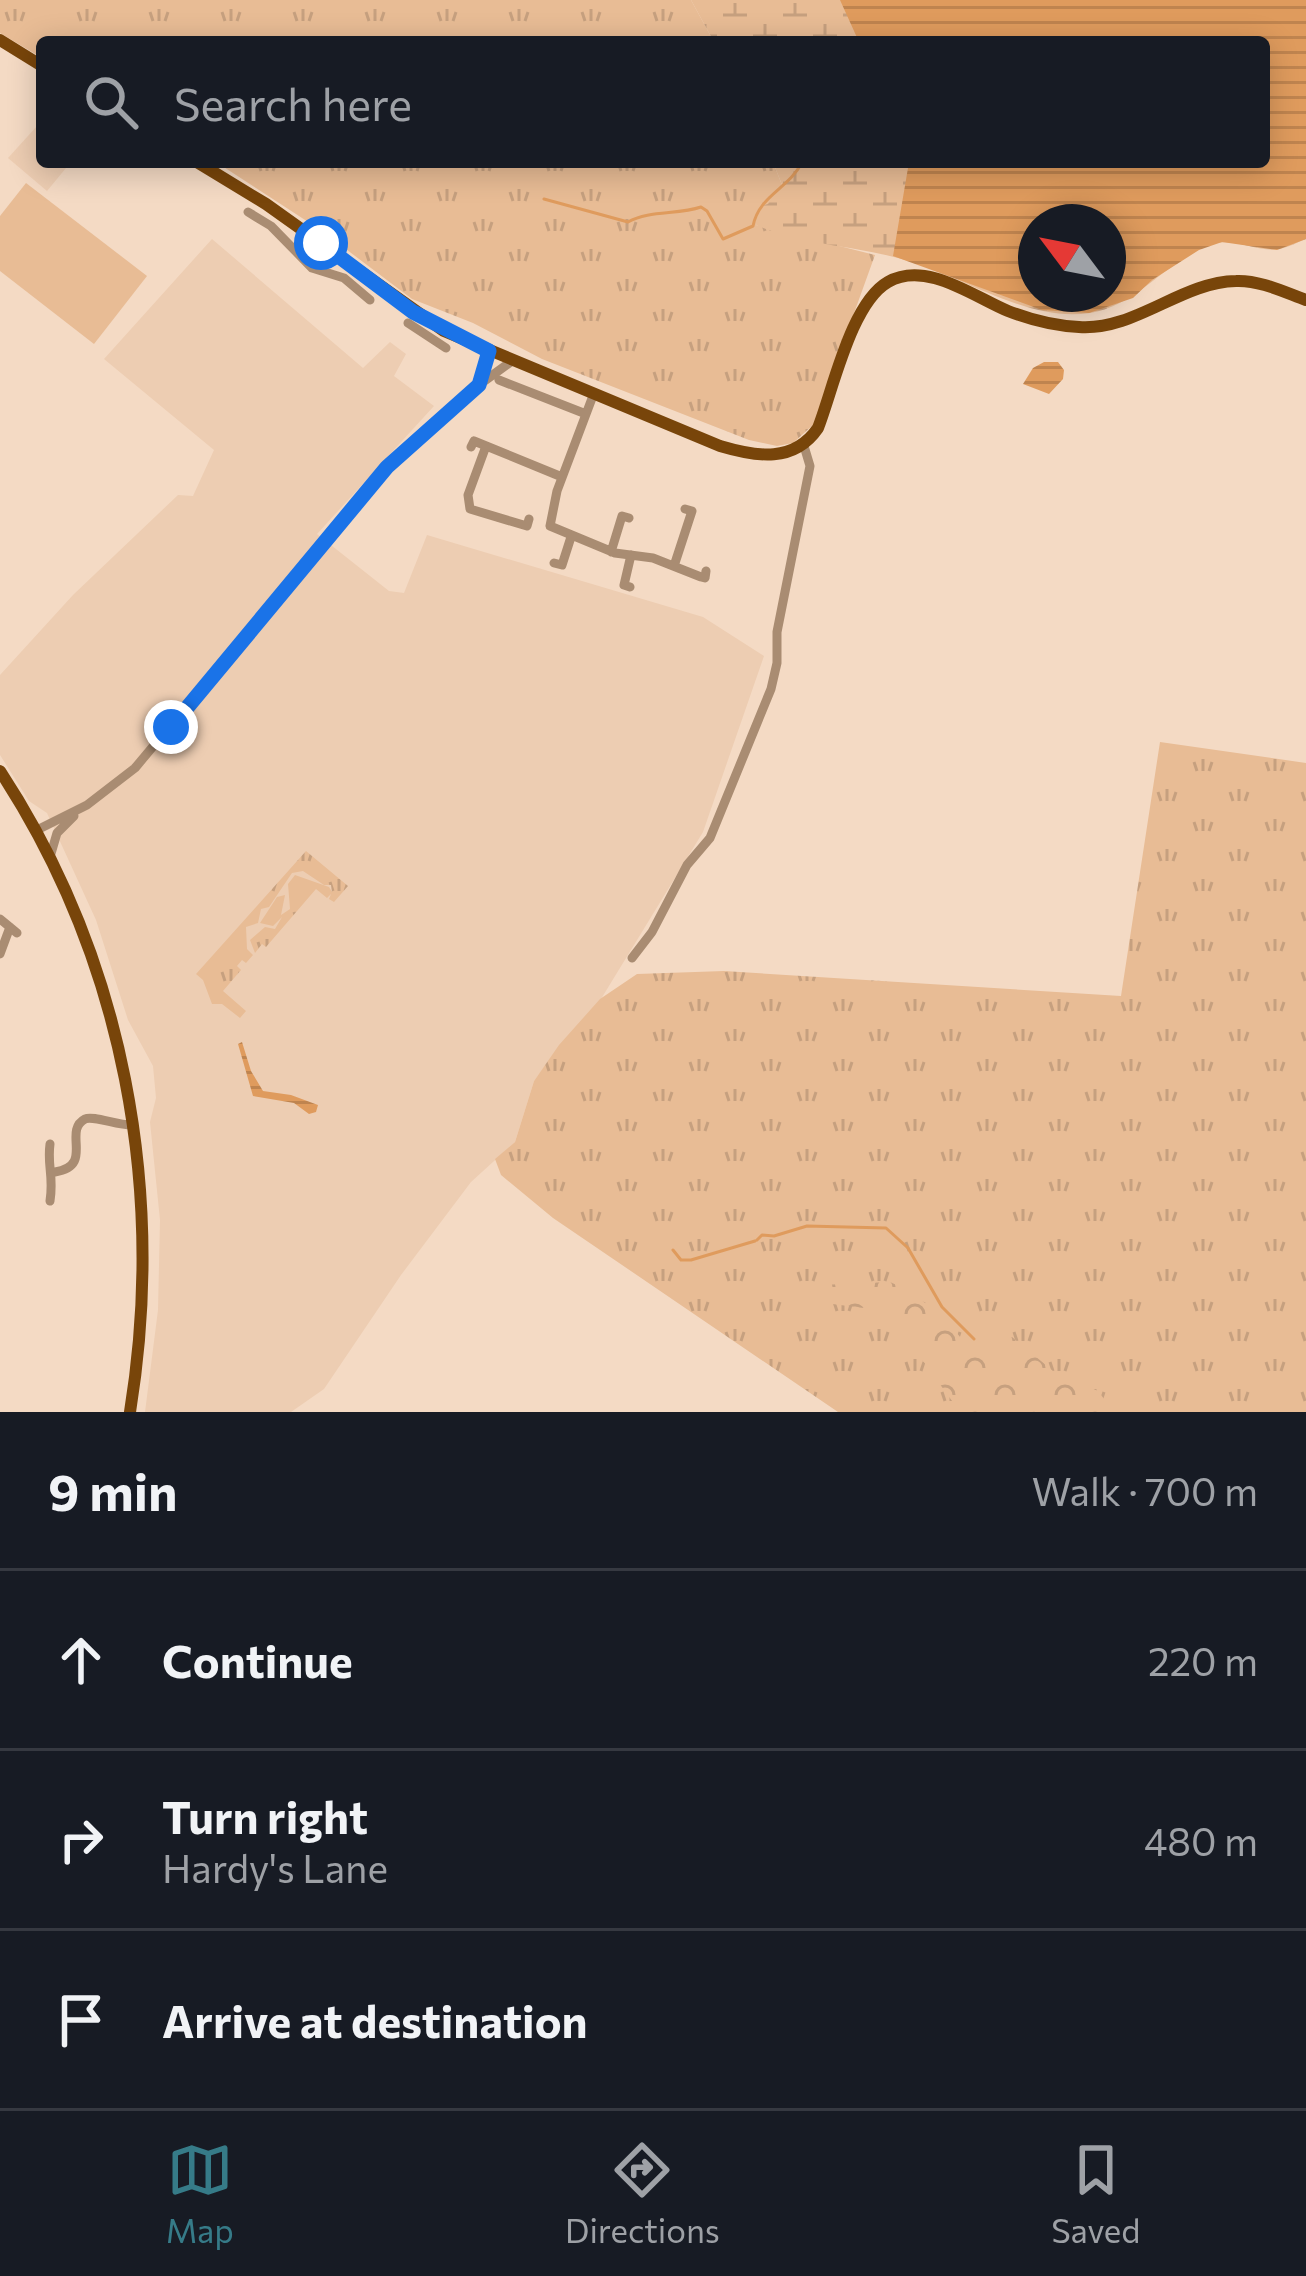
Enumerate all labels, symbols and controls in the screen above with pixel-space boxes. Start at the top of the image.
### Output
search box [36,36,1270,168]
icon: search [78,69,144,135]
text: Search here [174,75,412,130]
north arrow [1018,204,1126,312]
route start [294,216,348,270]
route end [144,700,198,754]
text: 9 min [48,1459,177,1522]
text: Walk · 700 m [1032,1466,1258,1514]
icon: ahead [48,1627,114,1693]
text: Continue [162,1632,353,1687]
text: 220 m [1148,1636,1258,1684]
text: Turn right [162,1788,368,1843]
icon: right [48,1807,114,1873]
text: 480 m [1144,1816,1258,1864]
text: Hardy's Lane [162,1843,388,1891]
icon: arrive [48,1987,114,2053]
text: Arrive at destination [162,1992,588,2047]
tab: Map [166,2137,234,2250]
tab: Directions [565,2137,720,2250]
tab: Saved [1051,2137,1140,2250]

